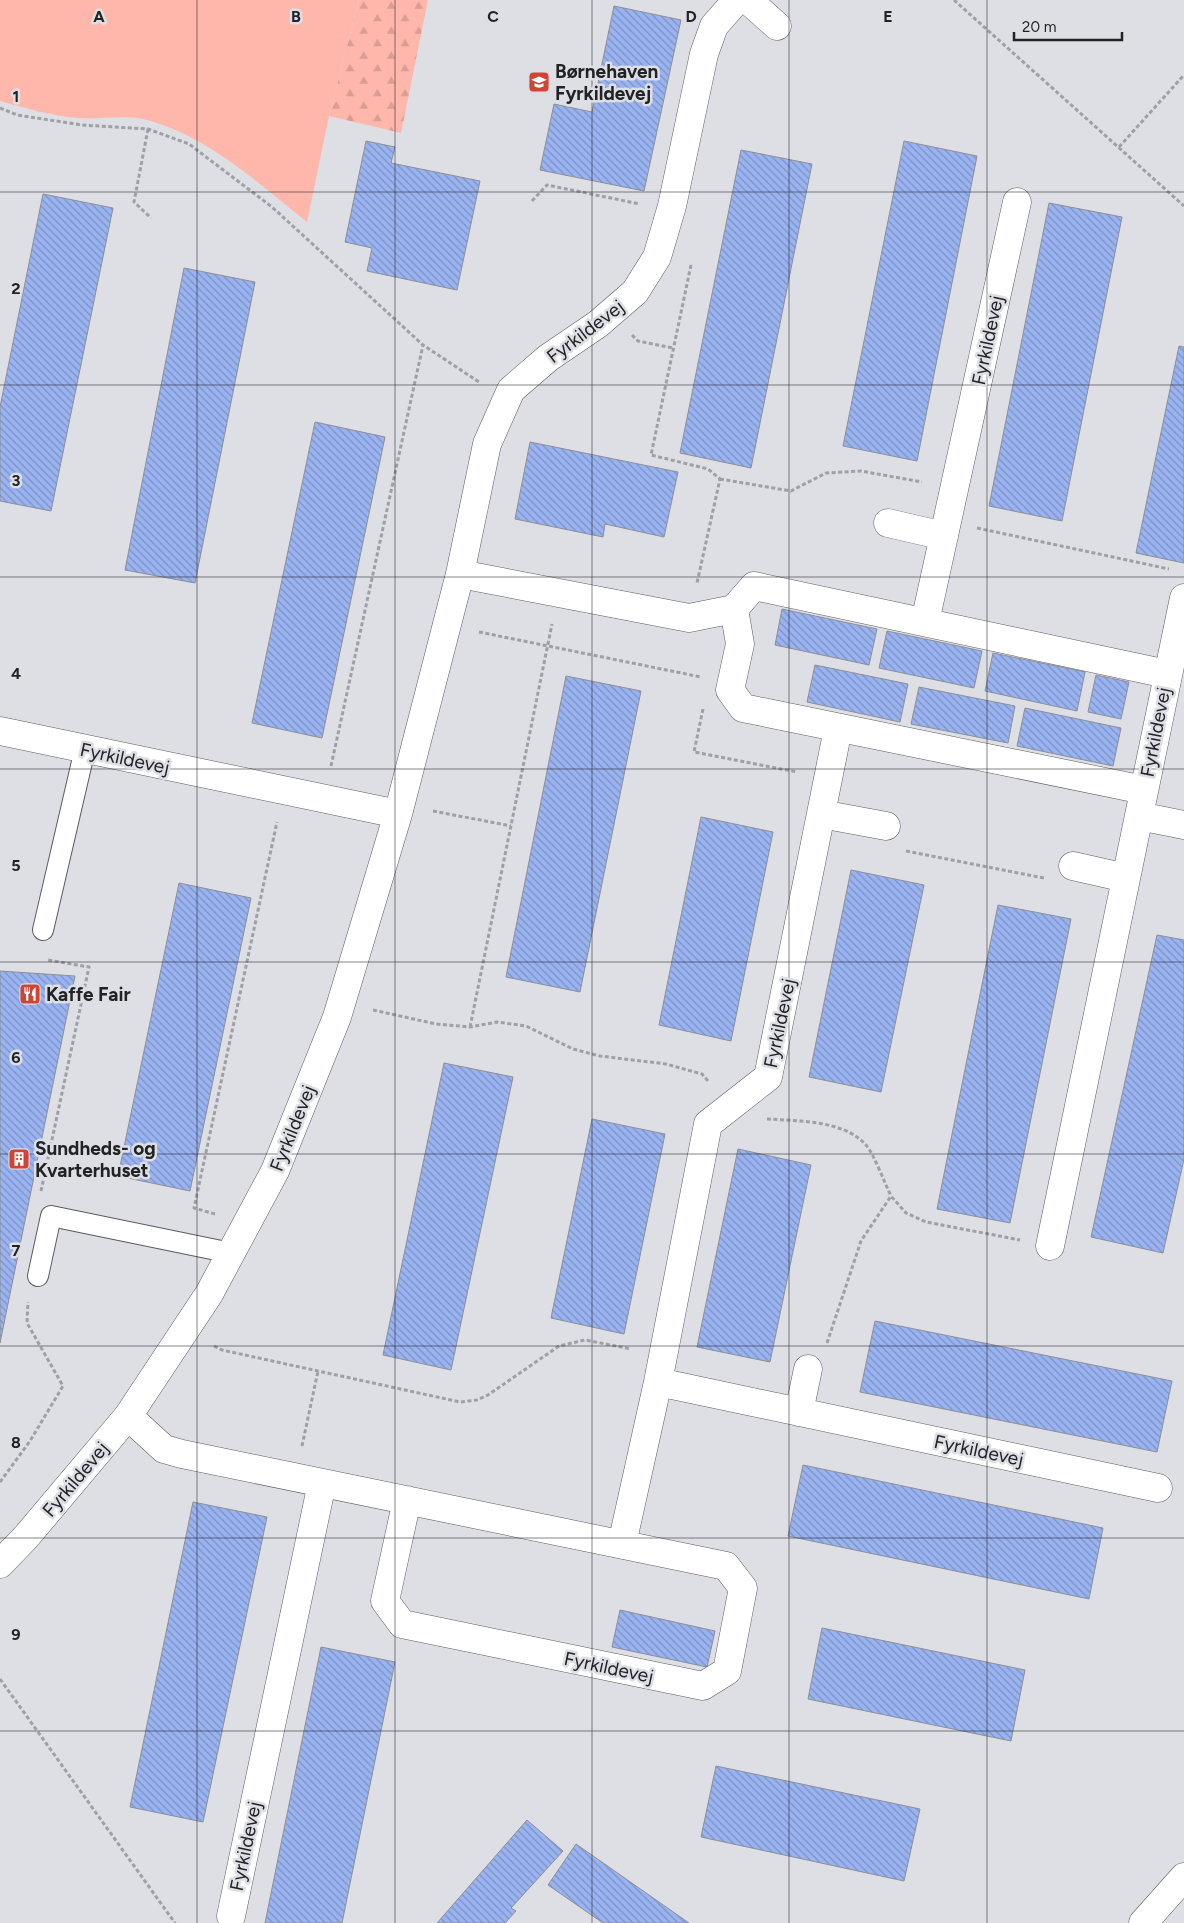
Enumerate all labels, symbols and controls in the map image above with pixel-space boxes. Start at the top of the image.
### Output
text: A [93,7,105,26]
text: B [291,7,301,26]
text: C [487,7,499,26]
text: D [685,7,697,26]
text: E [883,7,893,26]
scale bar [1014,10,1122,42]
text: 20 m [1022,18,1056,36]
place label: Børnehaven Fyrkildevej [555,60,658,105]
school or university icon: Børnehaven Fyrkildevej [527,70,551,94]
text: 1 [13,87,19,106]
text: 2 [11,279,21,298]
street label: Fyrkildevej [967,293,1008,387]
street label: Fyrkildevej [542,295,629,368]
text: 3 [12,471,21,490]
text: 4 [11,664,21,683]
street label: Fyrkildevej [1136,685,1175,779]
street label: Fyrkildevej [78,738,172,779]
text: 5 [11,856,21,875]
street label: Fyrkildevej [759,976,800,1070]
restaurant icon: Kaffe Fair [18,982,42,1006]
place label: Kaffe Fair [46,983,131,1006]
text: 6 [11,1048,21,1067]
street label: Fyrkildevej [265,1082,320,1175]
place label: Sundheds- og Kvarterhuset [35,1137,156,1182]
building icon: Sundheds- og Kvarterhuset [7,1147,31,1171]
text: 7 [12,1241,21,1260]
street label: Fyrkildevej [932,1430,1026,1471]
text: 8 [11,1433,21,1452]
street label: Fyrkildevej [37,1437,113,1522]
text: 9 [11,1625,21,1644]
street label: Fyrkildevej [562,1647,656,1688]
street label: Fyrkildevej [225,1799,266,1893]

